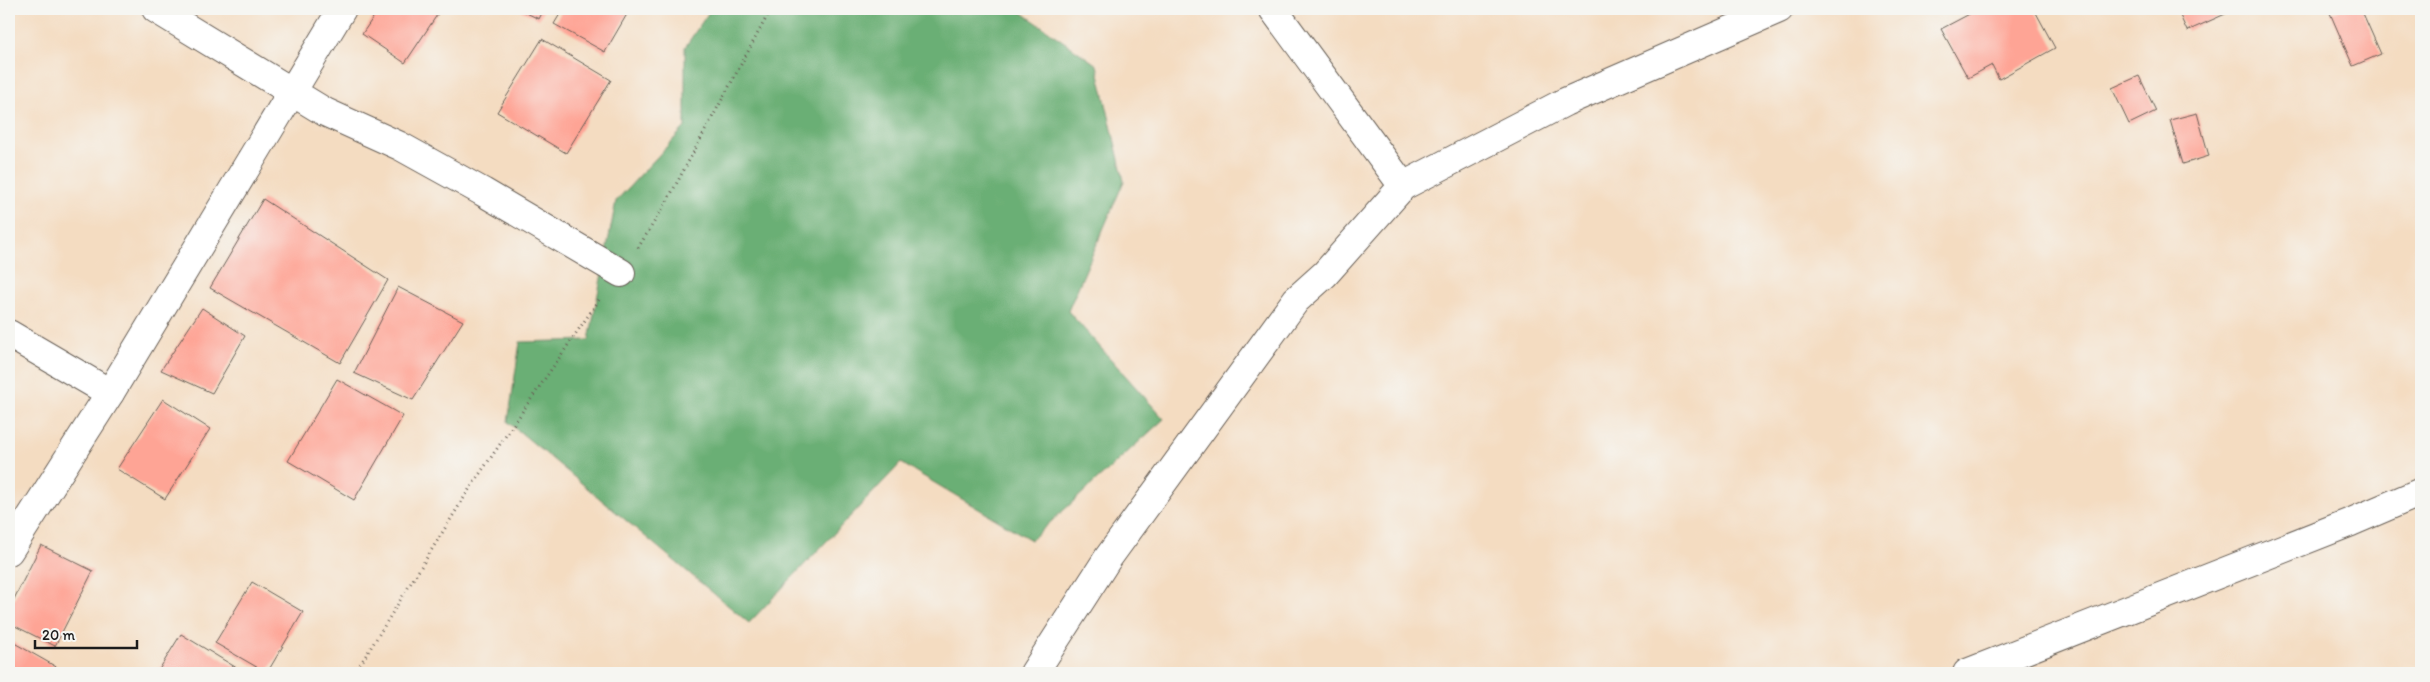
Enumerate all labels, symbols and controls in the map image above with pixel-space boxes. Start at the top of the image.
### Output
scale bar [35,617,138,649]
text: 20 m [42,626,76,644]

